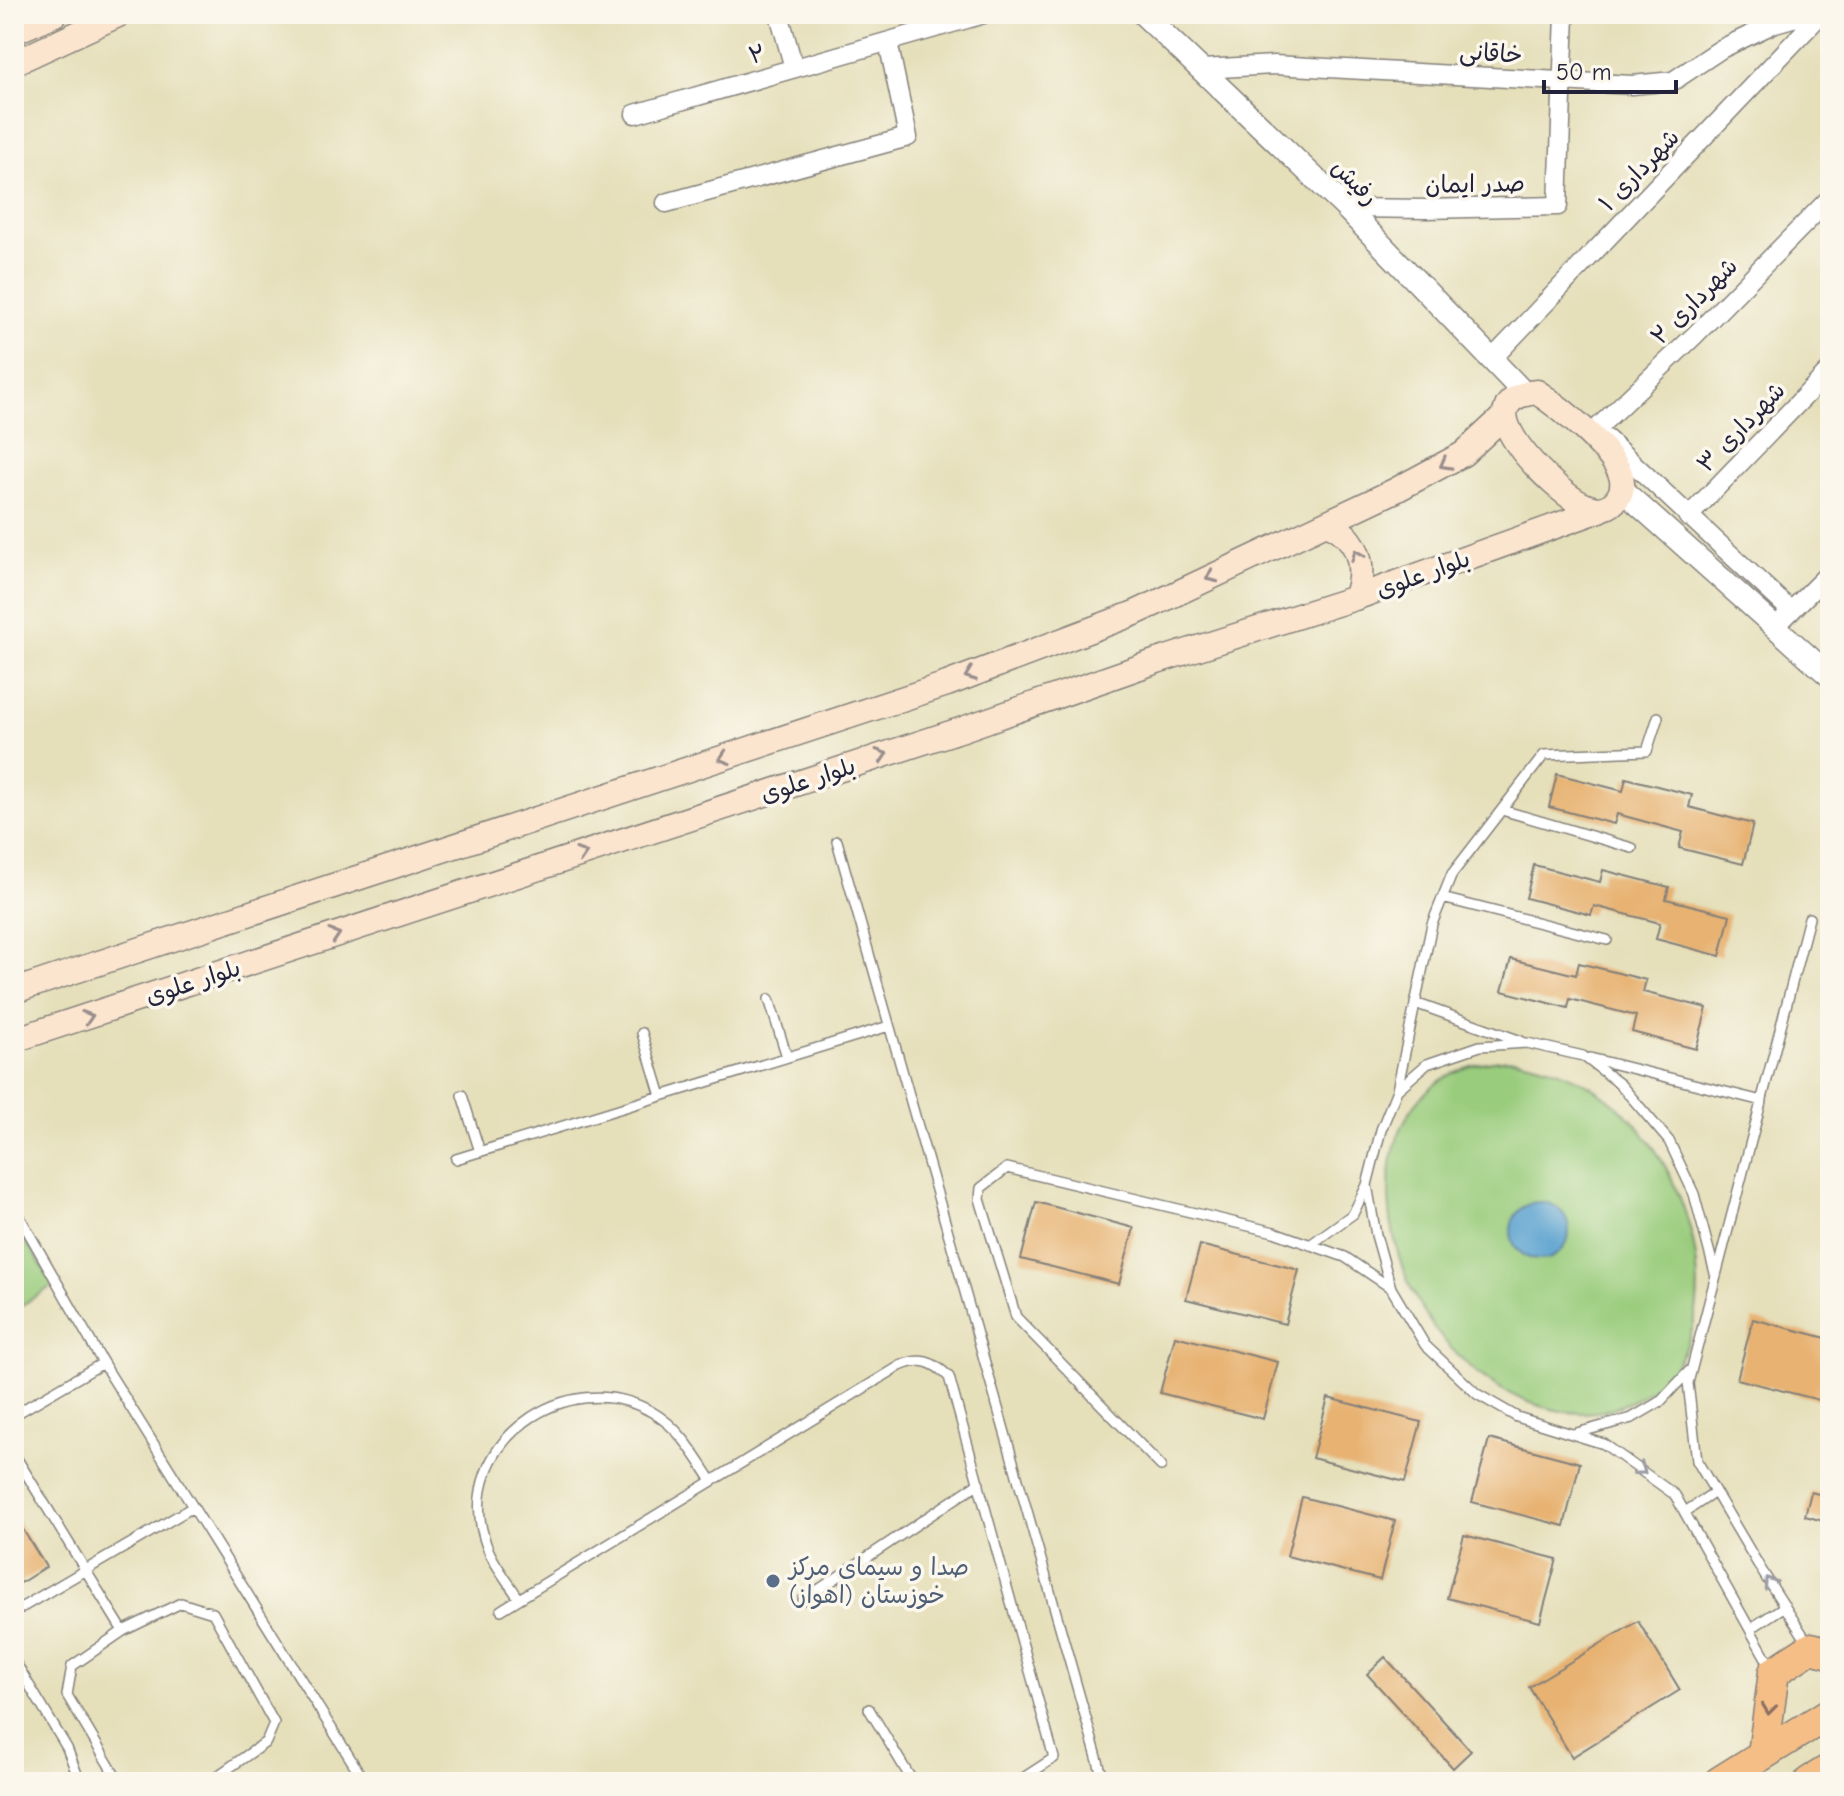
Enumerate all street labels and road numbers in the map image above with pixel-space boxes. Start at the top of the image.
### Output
street label: خاقانی [1458,37,1523,70]
street label: ۲ [745,38,769,70]
street label: شهرداری ۱ [1593,123,1685,217]
street label: رفیش [1326,153,1384,211]
street label: صدر ایمان [1425,169,1525,199]
street label: شهرداری ۲ [1645,252,1743,350]
street label: شهرداری ۳ [1691,376,1791,478]
street label: بلوار علوی [1372,544,1475,606]
street label: بلوار علوی [757,752,860,810]
street label: بلوار علوی [142,954,245,1012]

